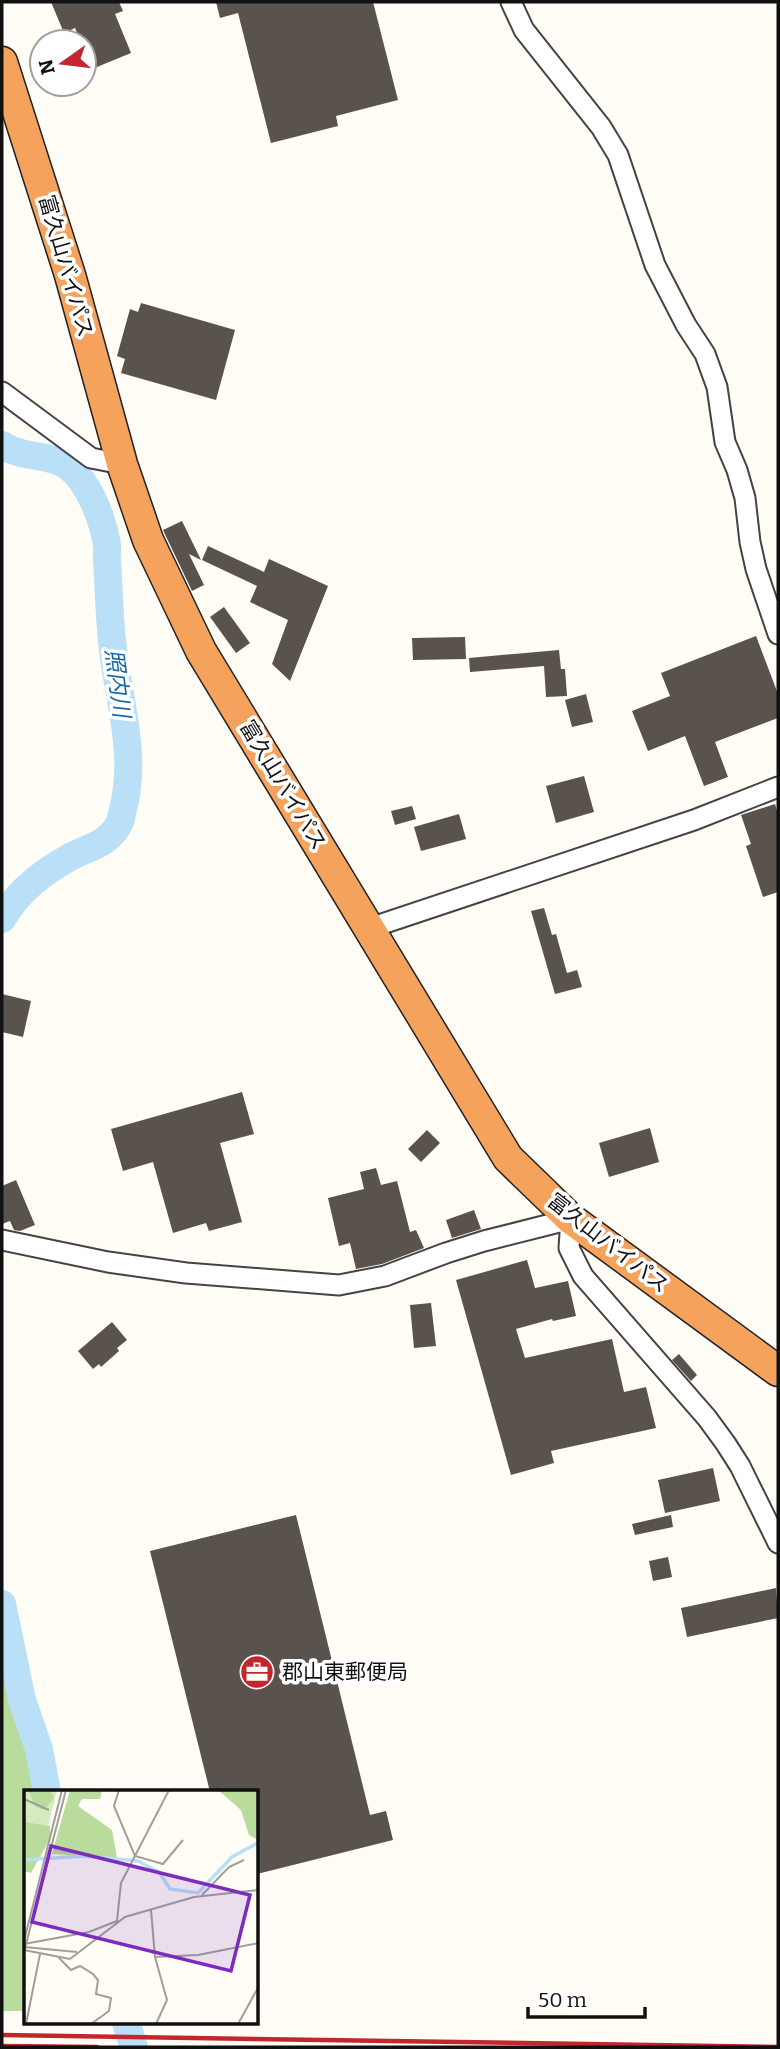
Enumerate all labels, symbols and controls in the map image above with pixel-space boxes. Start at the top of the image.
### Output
north arrow [28,28,98,98]
text: N [34,57,60,77]
street label: 富久山バイパス [33,192,99,340]
water label: 照内川 [100,647,136,722]
street label: 富久山バイパス [234,715,332,855]
street label: 富久山バイパス [542,1188,674,1298]
office icon: 郡山東郵便局 [238,1653,276,1691]
place label: 郡山東郵便局 [282,1659,408,1685]
inset map [24,1790,259,2024]
scale bar [528,1976,645,2020]
text: 50 m [538,1987,587,2013]

